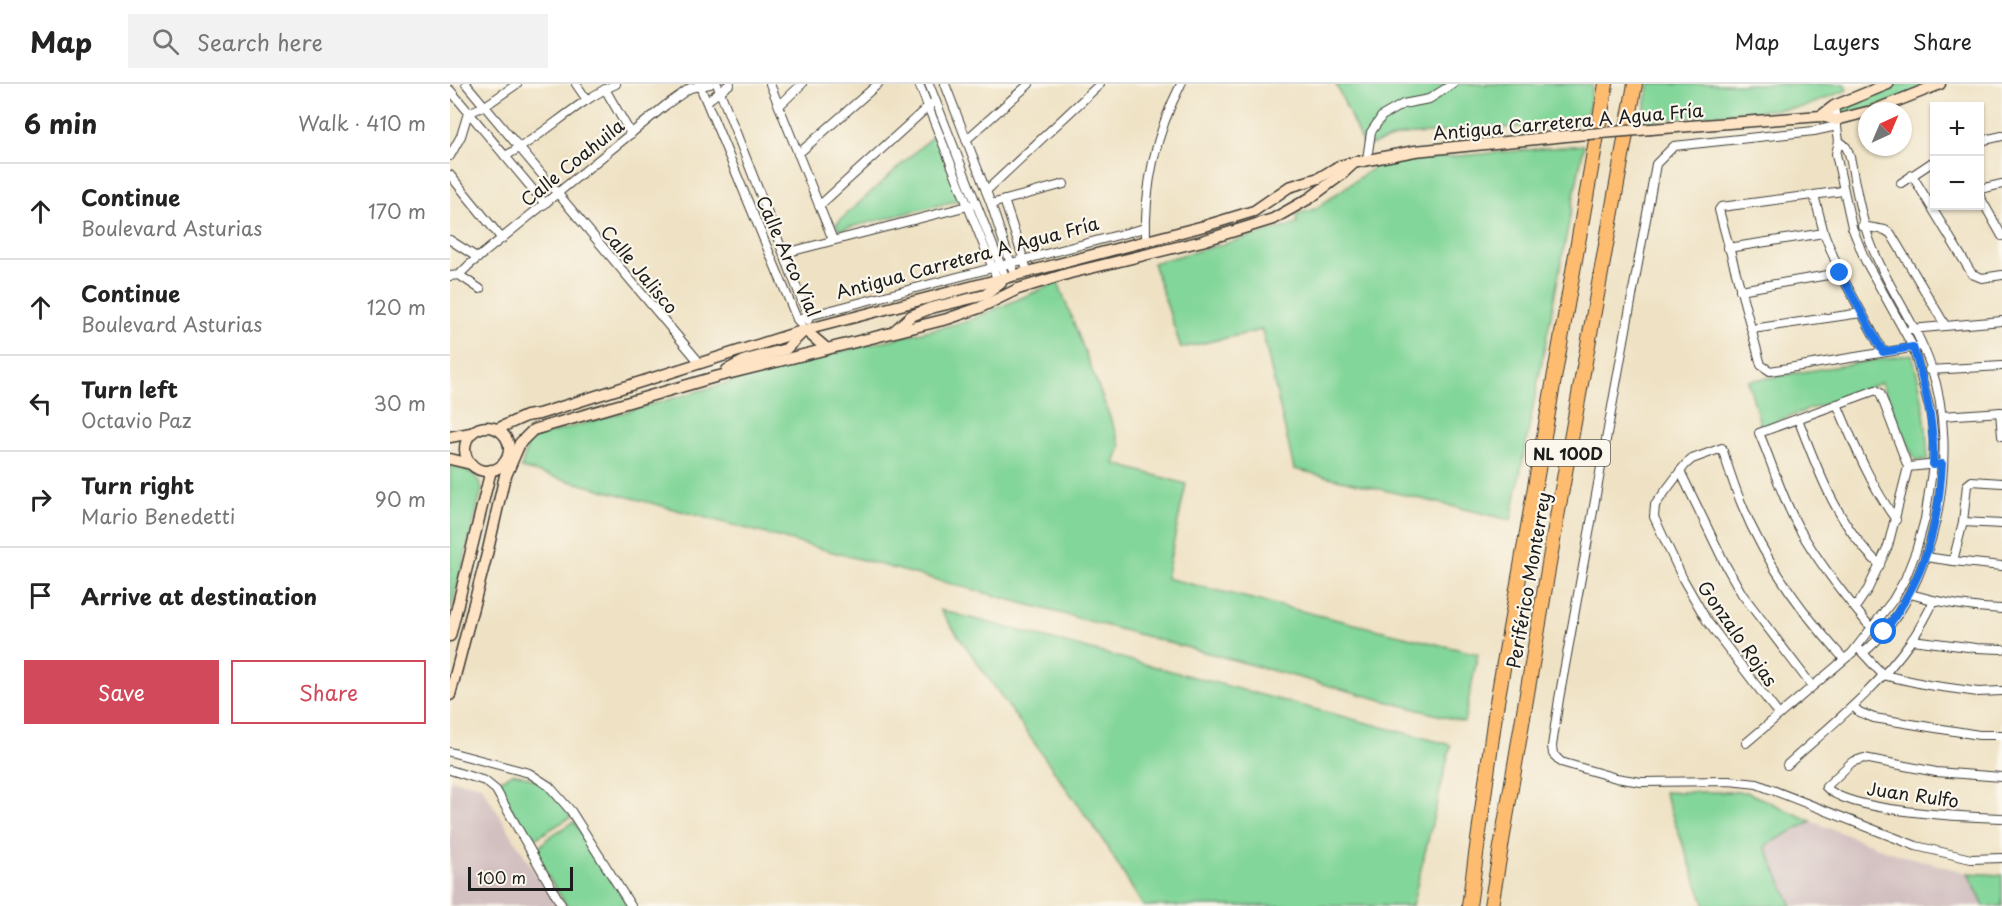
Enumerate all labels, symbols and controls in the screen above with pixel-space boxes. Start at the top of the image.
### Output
search box [128,14,548,68]
text: Map [30,20,92,63]
icon: search [149,25,182,58]
text: Search here [197,25,323,58]
text: Map [1735,25,1779,57]
text: Layers [1812,25,1880,57]
text: Share [1913,25,1972,57]
street label: Antigua Carretera A Agua Fría [1432,96,1705,146]
north arrow [1858,102,1912,156]
map controls [1930,102,1984,210]
button: + [1930,102,1984,156]
text: 6 min [24,104,97,143]
text: Walk · 410 m [298,108,426,138]
street label: Calle Coahuila [514,111,630,212]
button: − [1930,156,1984,210]
text: Continue [81,180,180,213]
street label: Calle Arco Vial [750,191,828,321]
icon: ahead [24,195,57,228]
text: 170 m [368,196,426,226]
street label: Antigua Carretera A Agua Fría [832,209,1102,305]
text: Boulevard Asturias [81,213,262,243]
street label: Calle Jalisco [595,219,685,319]
route end [1826,259,1852,285]
text: Continue [81,276,180,309]
icon: ahead [24,291,57,324]
text: 120 m [367,292,426,322]
text: Boulevard Asturias [81,309,262,339]
text: Turn left [81,372,178,405]
icon: left [24,387,57,420]
text: 30 m [373,388,426,418]
text: Octavio Paz [81,405,192,435]
road number: NL 100D [1526,440,1610,466]
text: Turn right [81,468,194,501]
icon: right [24,483,57,516]
text: 90 m [375,484,426,514]
street label: Periférico Monterrey [1499,490,1557,670]
text: Mario Benedetti [81,501,235,531]
street label: Gonzalo Rojas [1691,575,1785,691]
icon: arrive [24,579,57,612]
text: Arrive at destination [81,579,317,612]
route start [1870,618,1896,644]
button: Save [24,660,219,724]
button: Share [231,660,426,724]
street label: Juan Rulfo [1865,774,1961,814]
scale bar [468,864,573,892]
text: 100 m [477,865,526,889]

